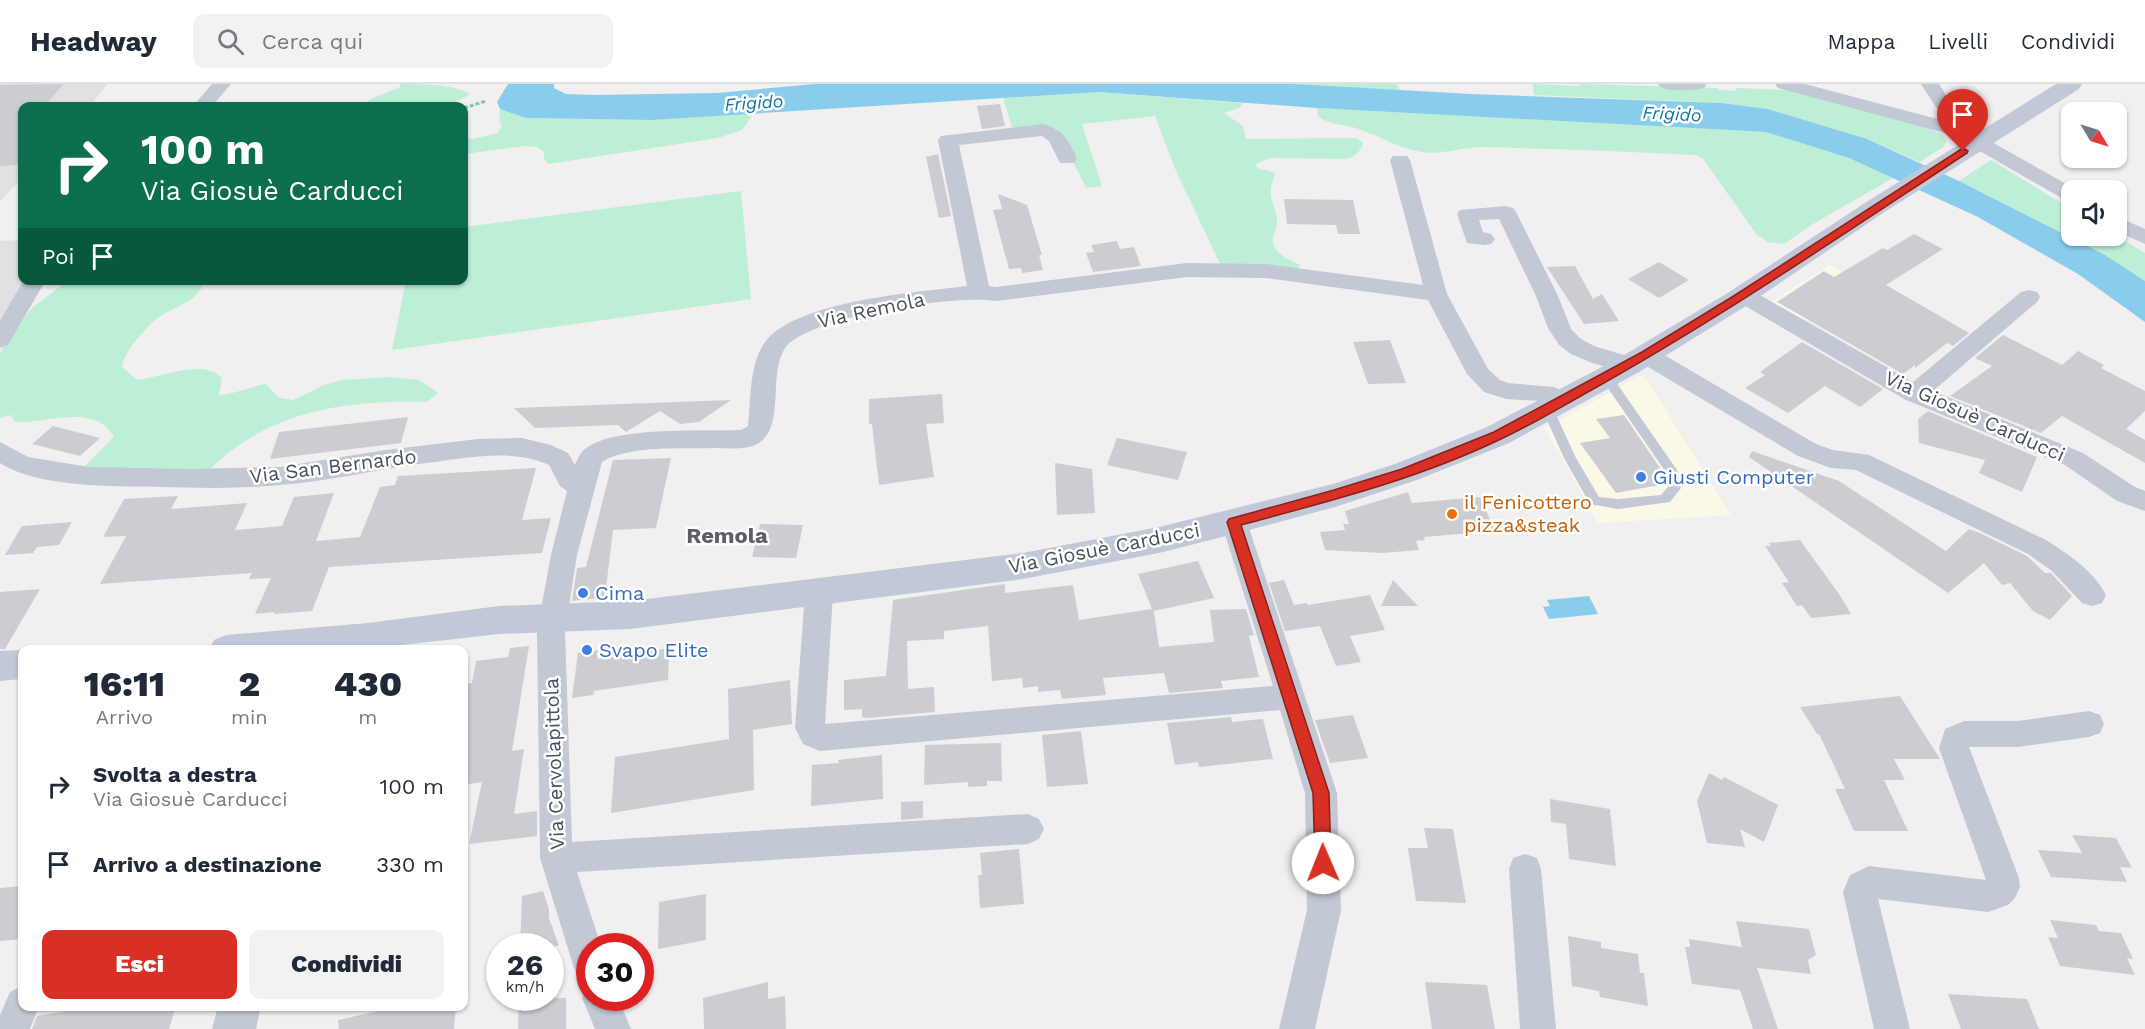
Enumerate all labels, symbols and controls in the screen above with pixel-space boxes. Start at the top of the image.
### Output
search box [193,14,613,68]
text: Headway [30,25,157,58]
icon: search [214,25,247,58]
text: Cerca qui [262,29,363,54]
text: Mappa [1827,29,1895,54]
text: Livelli [1928,29,1988,54]
text: Condividi [2021,29,2115,54]
pin [1937,89,1988,151]
water label: Frigido [724,90,784,115]
icon: arrive [1946,98,1979,131]
water label: Frigido [1642,101,1702,126]
north arrow [2061,102,2127,168]
map controls [2061,102,2127,246]
text: 100 m [141,125,265,174]
icon: right [42,126,120,204]
text: Via Giosuè Carducci [141,175,404,207]
button: sound [2061,180,2127,246]
icon: arrive [86,240,119,273]
text: Poi [42,244,74,269]
street label: Via Remola [815,287,927,333]
street label: Via Giosuè Carducci [1881,365,2069,467]
street label: Via San Bernardo [248,444,418,488]
place label: Giusti Computer [1653,465,1814,489]
marker: Giusti Computer [1634,470,1648,484]
place label: il Fenicottero pizza&steak [1464,490,1592,537]
marker: il Fenicottero pizza&steak [1445,507,1459,521]
street label: Via Giosuè Carducci [1006,518,1202,578]
district label: Remola [686,523,768,548]
place label: Cima [595,581,644,605]
marker: Cima [576,586,590,600]
place label: Svapo Elite [599,638,709,662]
marker: Svapo Elite [580,643,594,657]
text: 16:11 [84,663,165,705]
text: 2 [239,663,260,705]
text: 430 [334,663,402,705]
street label: Via Cervolapittola [539,678,569,850]
text: Arrivo [96,705,153,729]
text: min [231,705,268,729]
text: m [358,705,377,729]
text: Svolta a destra [93,762,257,787]
icon: right [42,770,75,803]
text: 100 m [380,774,444,799]
text: Via Giosuè Carducci [93,787,287,811]
position arrow [1291,831,1355,895]
icon: arrive [42,848,75,881]
text: Arrivo a destinazione [93,852,322,877]
text: 330 m [376,852,444,877]
button: Esci [42,930,237,999]
button: Condividi [249,930,444,999]
speed limit sign: 30 [576,933,654,1011]
text: 26 [507,947,543,982]
text: km/h [506,978,544,996]

